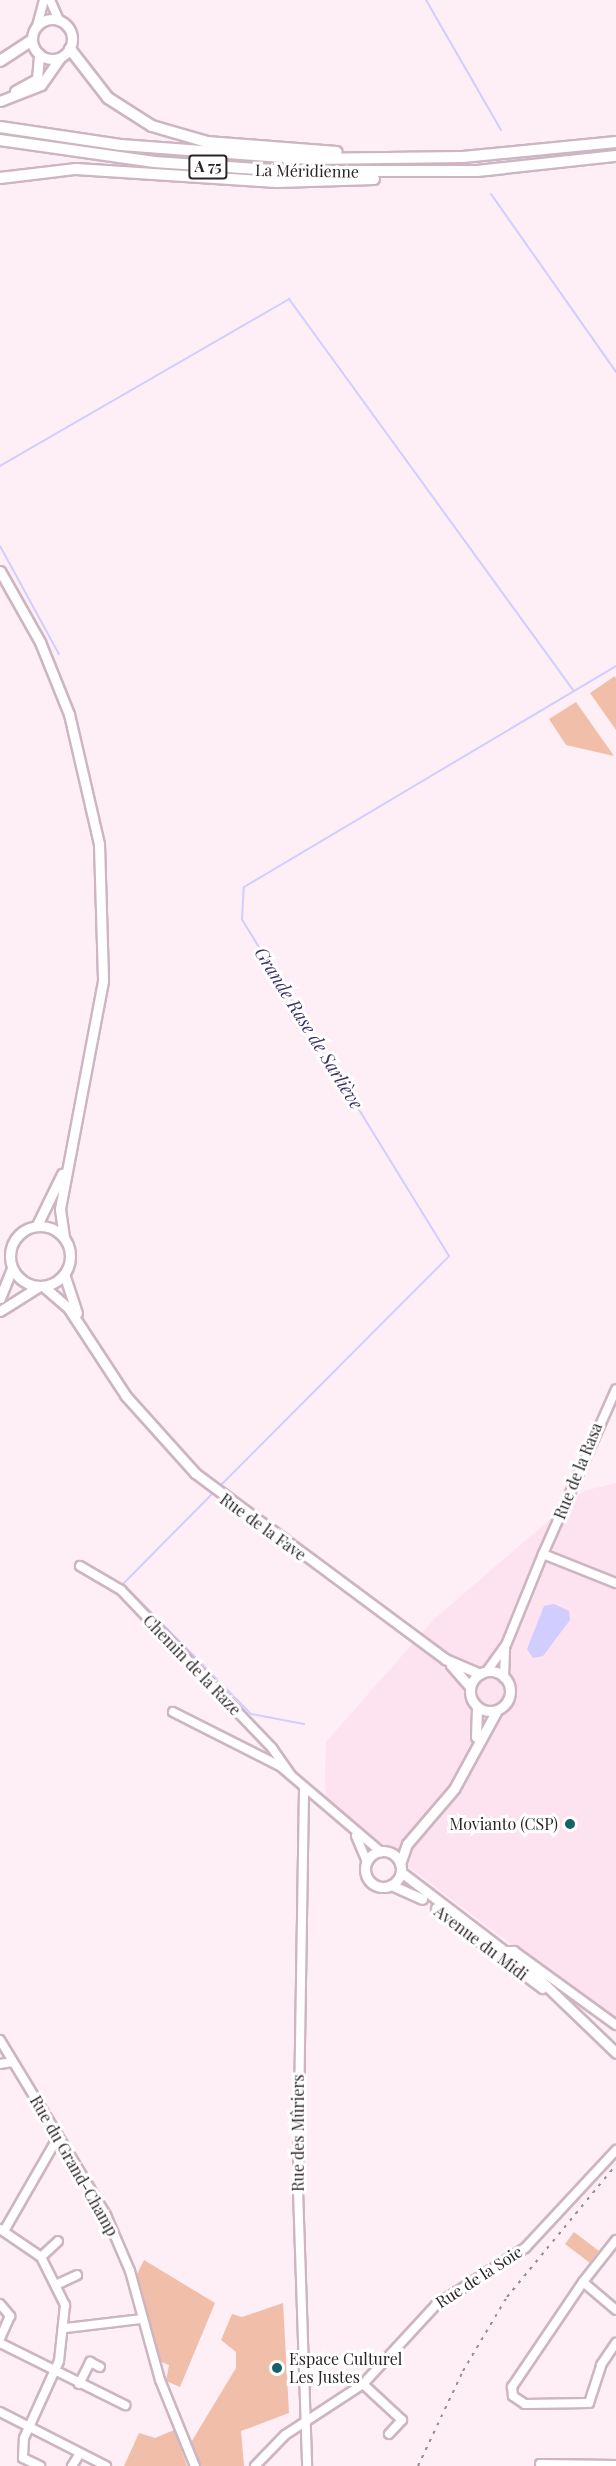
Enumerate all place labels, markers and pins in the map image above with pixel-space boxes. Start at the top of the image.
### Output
place label: Movianto (CSP) [450,1814,558,1834]
marker: Movianto (CSP) [563,1817,577,1831]
place label: Espace Culturel Les Justes [289,2349,402,2387]
marker: Espace Culturel Les Justes [270,2361,284,2375]

